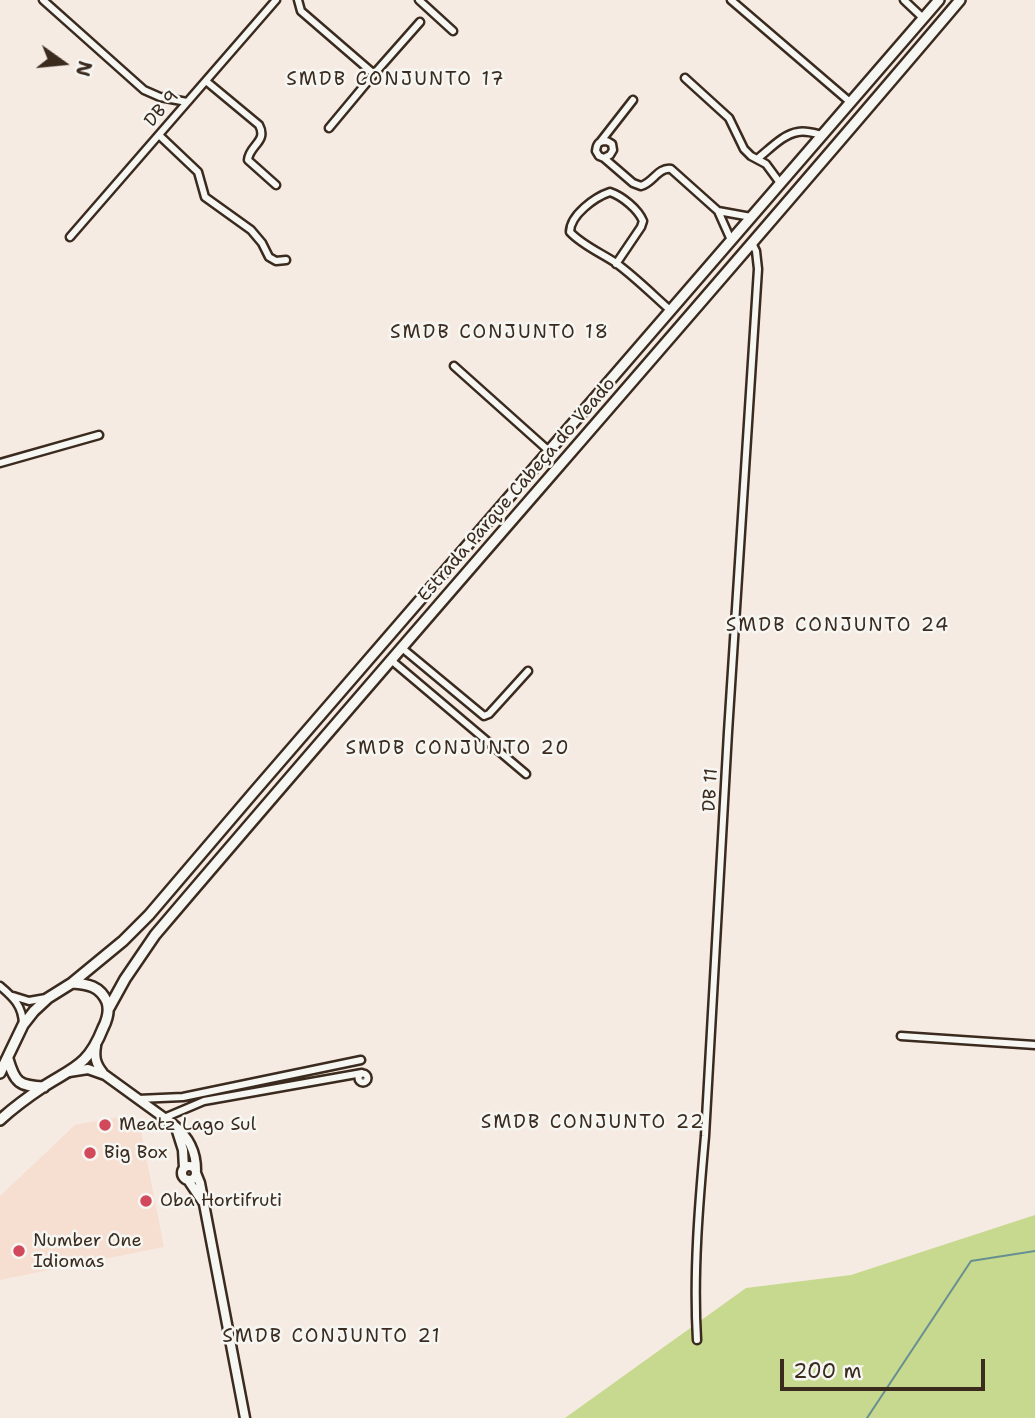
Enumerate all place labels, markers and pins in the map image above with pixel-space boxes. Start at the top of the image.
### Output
place label: Meatz Lago Sul [119,1114,256,1136]
marker: Meatz Lago Sul [97,1117,113,1133]
place label: Big Box [104,1142,167,1164]
marker: Big Box [82,1145,98,1161]
place label: Oba Hortifruti [160,1190,282,1212]
marker: Oba Hortifruti [138,1193,154,1209]
place label: Number One Idiomas [33,1230,142,1272]
marker: Number One Idiomas [11,1243,27,1259]

